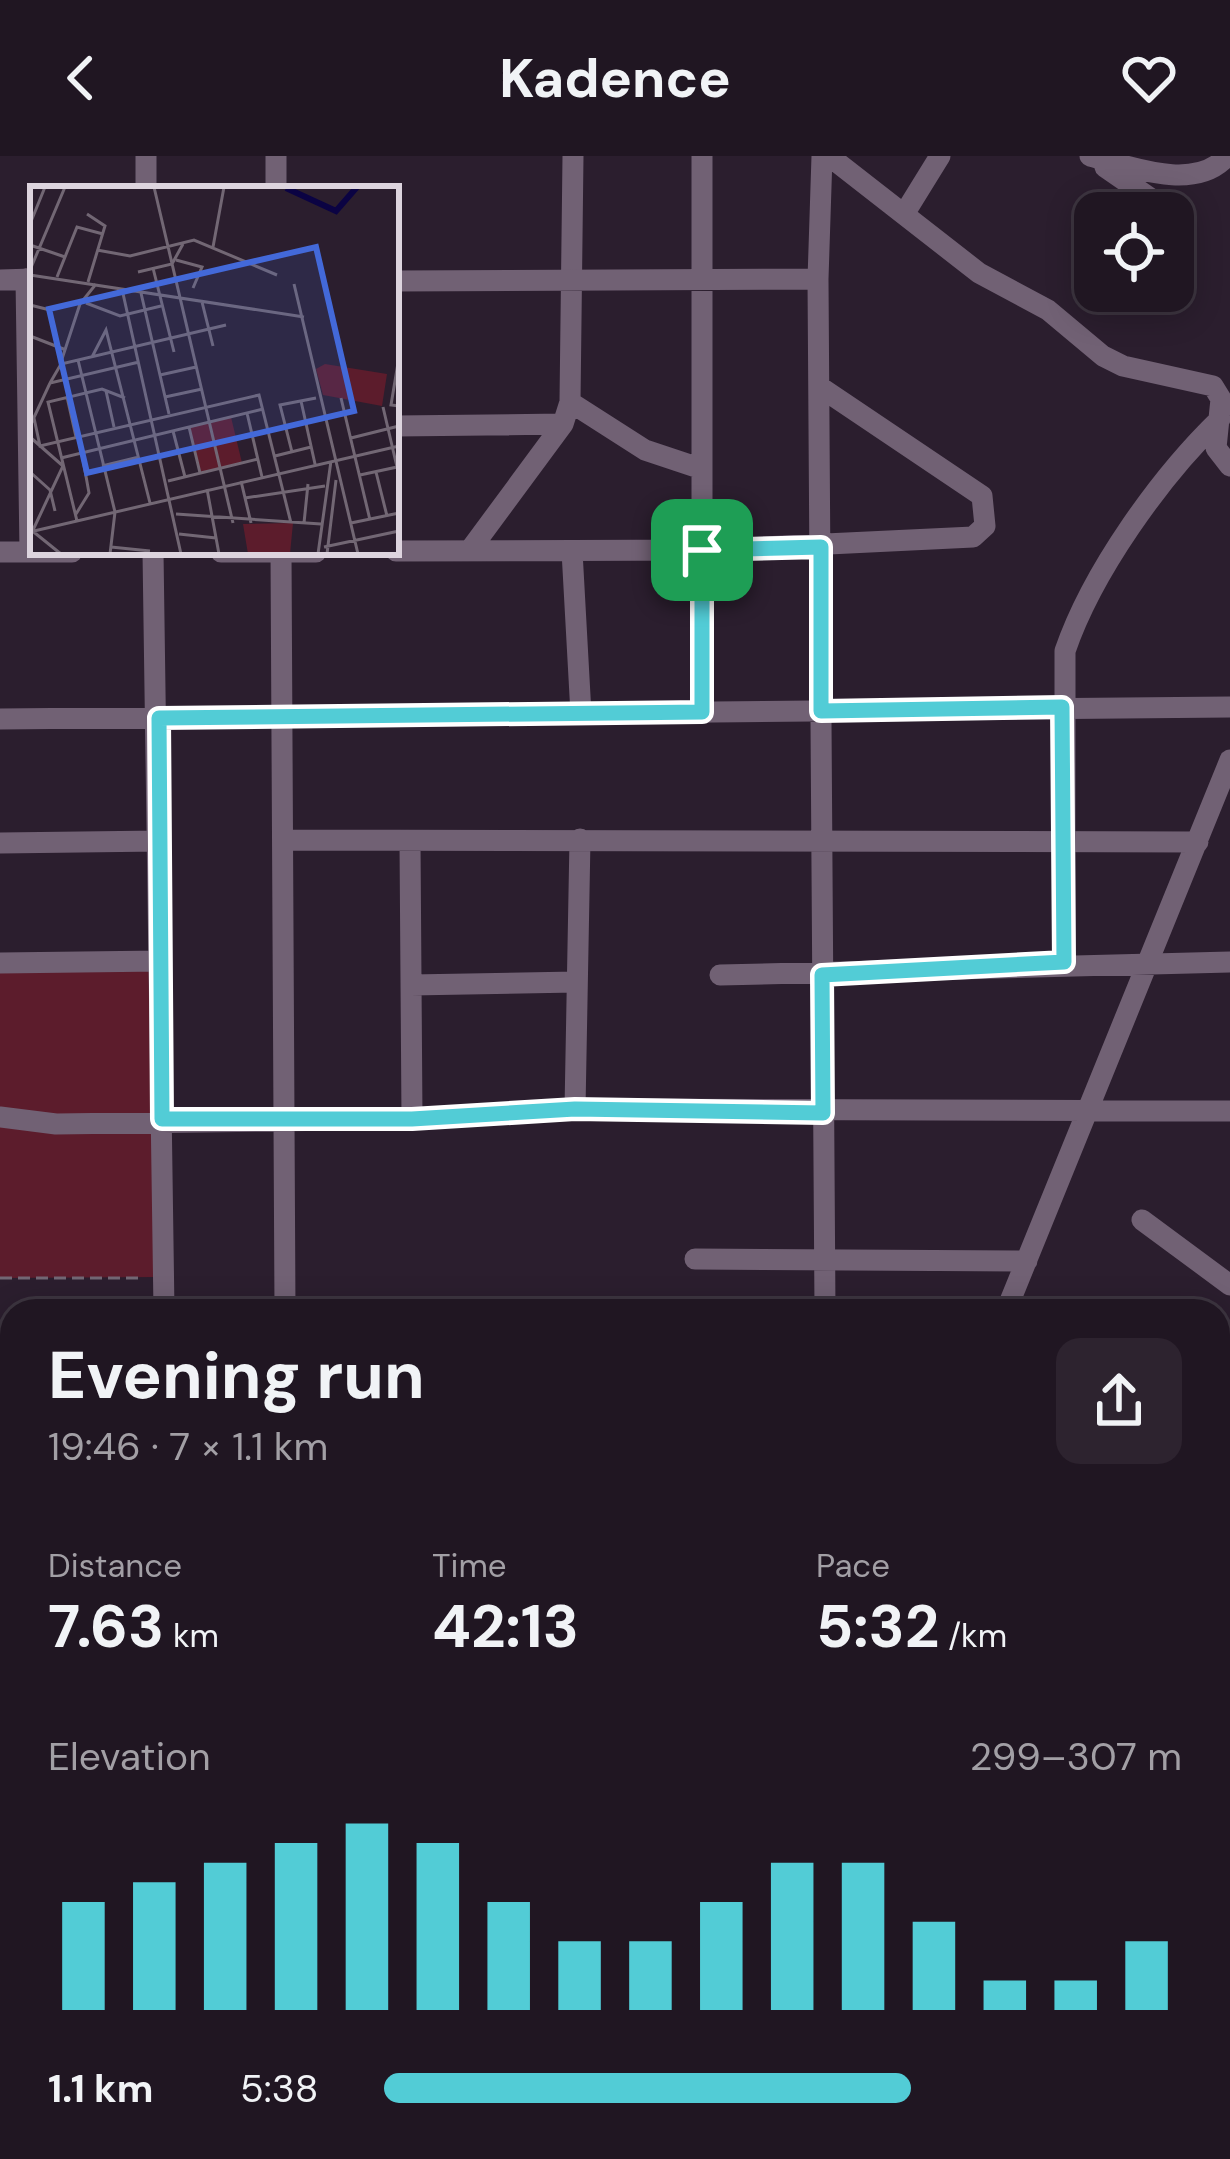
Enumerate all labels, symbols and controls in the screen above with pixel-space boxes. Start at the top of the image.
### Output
text: Kadence [499,43,731,114]
icon: back [48,45,114,111]
icon: heart [1116,45,1182,111]
inset map [30,186,399,555]
map controls [1074,192,1194,312]
button: locate [1074,192,1194,312]
pin [651,499,753,601]
icon: arrive [669,517,735,583]
text: Evening run [48,1333,425,1418]
button: share [1056,1338,1182,1464]
text: 19:46 · 7 × 1.1 km [48,1421,328,1472]
text: Distance [48,1544,182,1587]
text: Time [432,1544,507,1587]
text: Pace [816,1544,890,1587]
text: 7.63 [48,1587,164,1666]
text: 42:13 [432,1587,579,1666]
text: 5:32 [816,1587,939,1666]
text: km [164,1614,219,1657]
text: /km [939,1614,1007,1657]
text: Elevation [48,1731,211,1782]
text: 299–307 m [970,1731,1182,1782]
text: 1.1 km [48,2063,153,2114]
text: 5:38 [240,2063,318,2114]

